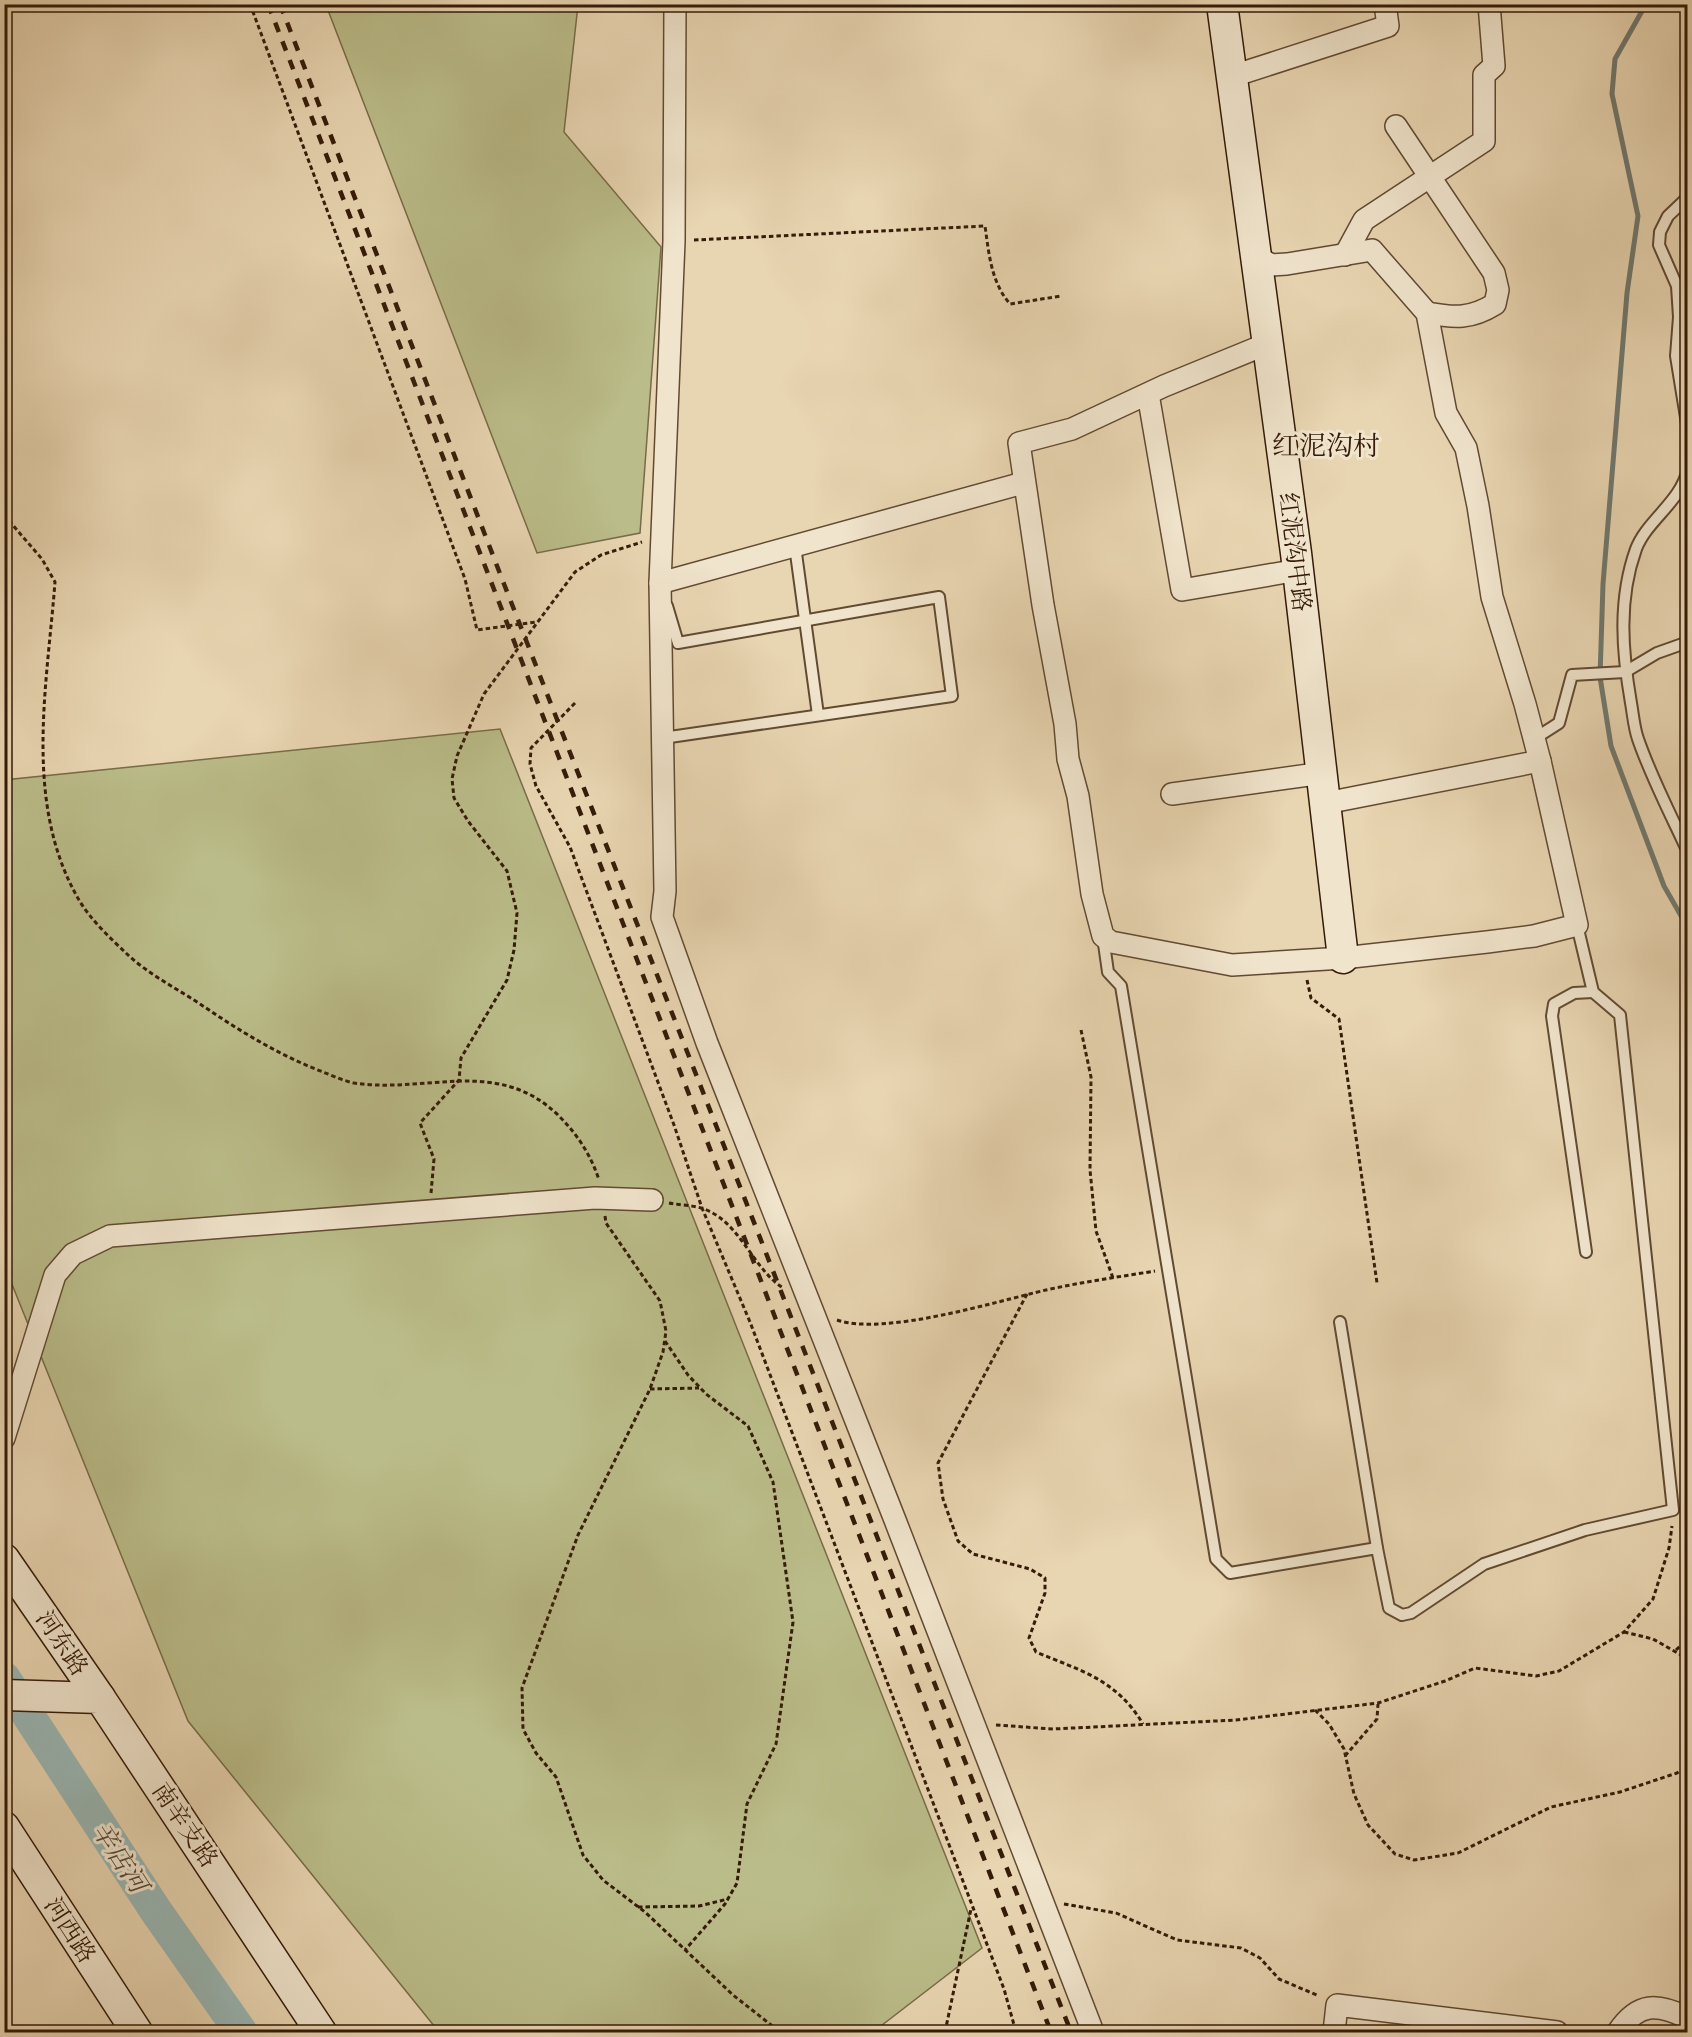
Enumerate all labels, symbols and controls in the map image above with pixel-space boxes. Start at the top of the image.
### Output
district label: 红泥沟村 [1272,429,1380,462]
street label: 红泥沟中路 [1273,491,1317,613]
street label: 河东路 [29,1605,95,1681]
street label: 南辛支路 [146,1777,224,1873]
water label: 辛店河 [85,1816,157,1902]
street label: 河西路 [38,1892,102,1968]

